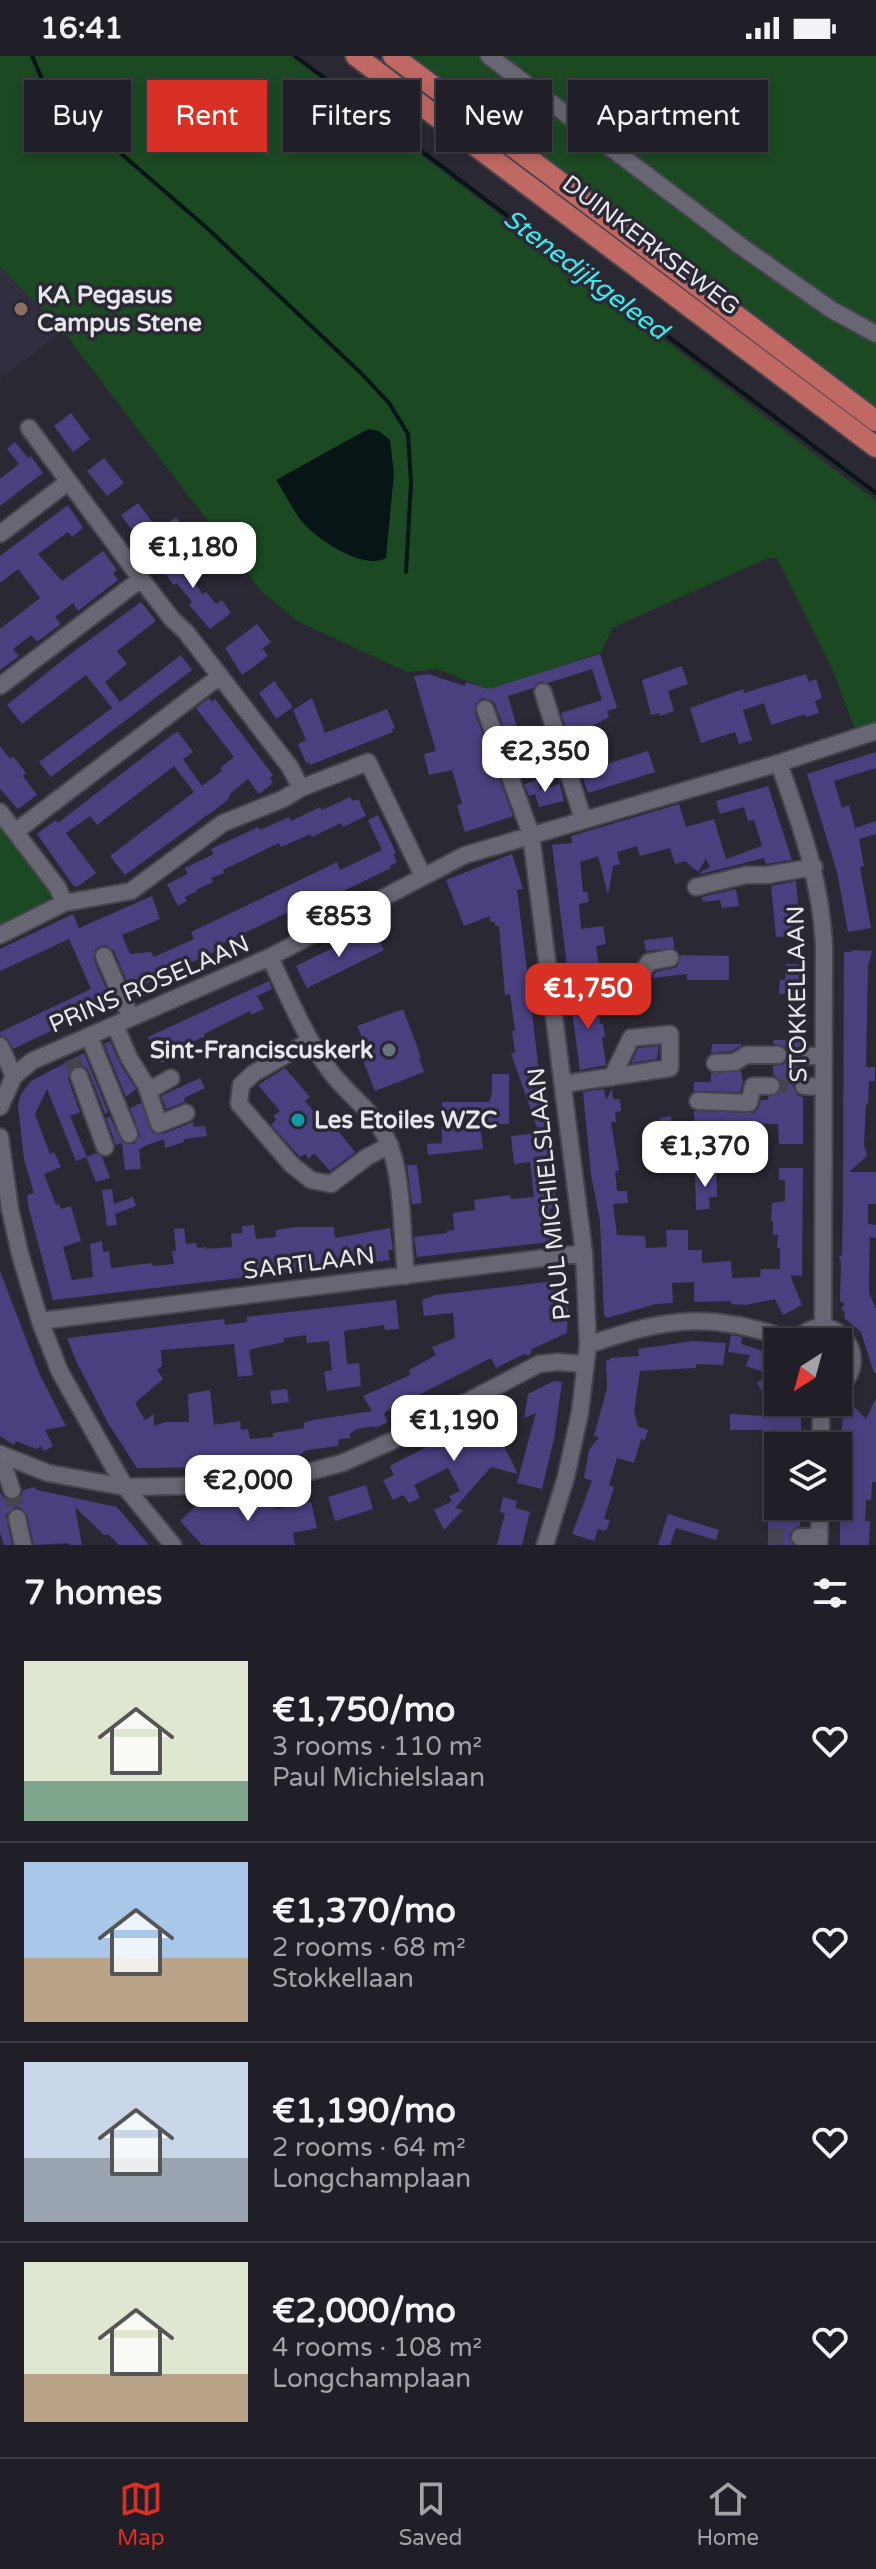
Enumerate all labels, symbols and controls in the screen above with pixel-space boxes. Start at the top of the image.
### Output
text: 16:41 [40,10,123,47]
chip: Buy [24,80,131,152]
chip: Rent [147,80,267,152]
chip: Filters [283,80,420,152]
chip: New [436,80,552,152]
chip: Apartment [568,80,768,152]
street label: DUINKERKSEWEG [556,169,745,322]
water label: Stenedijkgeleed [498,203,676,348]
place label: KA Pegasus Campus Stene [37,281,202,338]
marker: KA Pegasus Campus Stene [12,300,30,318]
pin: €1,180 [128,522,258,590]
text: €1,180 [148,532,238,563]
pin: €2,350 [480,726,610,794]
text: €2,350 [500,736,590,767]
pin: €853 [292,891,386,959]
text: €853 [306,901,372,932]
street label: STOKKELLAAN [781,905,814,1083]
street label: PRINS ROSELAAN [45,929,254,1040]
pin: €1,750 [523,963,653,1031]
text: €1,750 [543,973,633,1004]
place label: Sint-Franciscuskerk [150,1036,373,1065]
marker: Sint-Franciscuskerk [380,1041,398,1059]
street label: PAUL MICHIELSLAAN [522,1066,577,1322]
place label: Les Etoiles WZC [314,1106,498,1135]
marker: Les Etoiles WZC [289,1111,307,1129]
pin: €1,370 [640,1121,770,1189]
text: €1,370 [660,1131,750,1162]
street label: SARTLAAN [242,1241,377,1286]
north arrow [764,1328,852,1416]
map controls [764,1328,852,1520]
pin: €1,190 [389,1395,519,1463]
text: €1,190 [409,1405,499,1436]
button: layers [764,1432,852,1520]
pin: €2,000 [183,1455,313,1523]
text: €2,000 [203,1465,293,1496]
icon: filters [808,1571,852,1615]
text: 7 homes [24,1573,162,1614]
text: €1,750/mo [272,1690,456,1731]
icon: home [88,1693,184,1789]
icon: heart [808,1719,852,1763]
text: 3 rooms · 110 m² [272,1731,482,1762]
text: Paul Michielslaan [272,1762,485,1793]
text: €1,370/mo [272,1891,456,1932]
icon: home [88,1894,184,1990]
icon: heart [808,1920,852,1964]
text: 2 rooms · 68 m² [272,1932,466,1963]
text: Stokkellaan [272,1963,414,1994]
text: €1,190/mo [272,2091,456,2132]
icon: home [88,2094,184,2190]
icon: heart [808,2120,852,2164]
text: 2 rooms · 64 m² [272,2132,466,2163]
text: Longchamplaan [272,2163,471,2194]
text: €2,000/mo [272,2291,456,2332]
icon: home [88,2294,184,2390]
icon: heart [808,2320,852,2364]
text: 4 rooms · 108 m² [272,2332,482,2363]
text: Longchamplaan [272,2363,471,2394]
tab: Map [117,2477,165,2551]
tab: Saved [399,2477,462,2551]
tab: Home [697,2477,759,2551]

